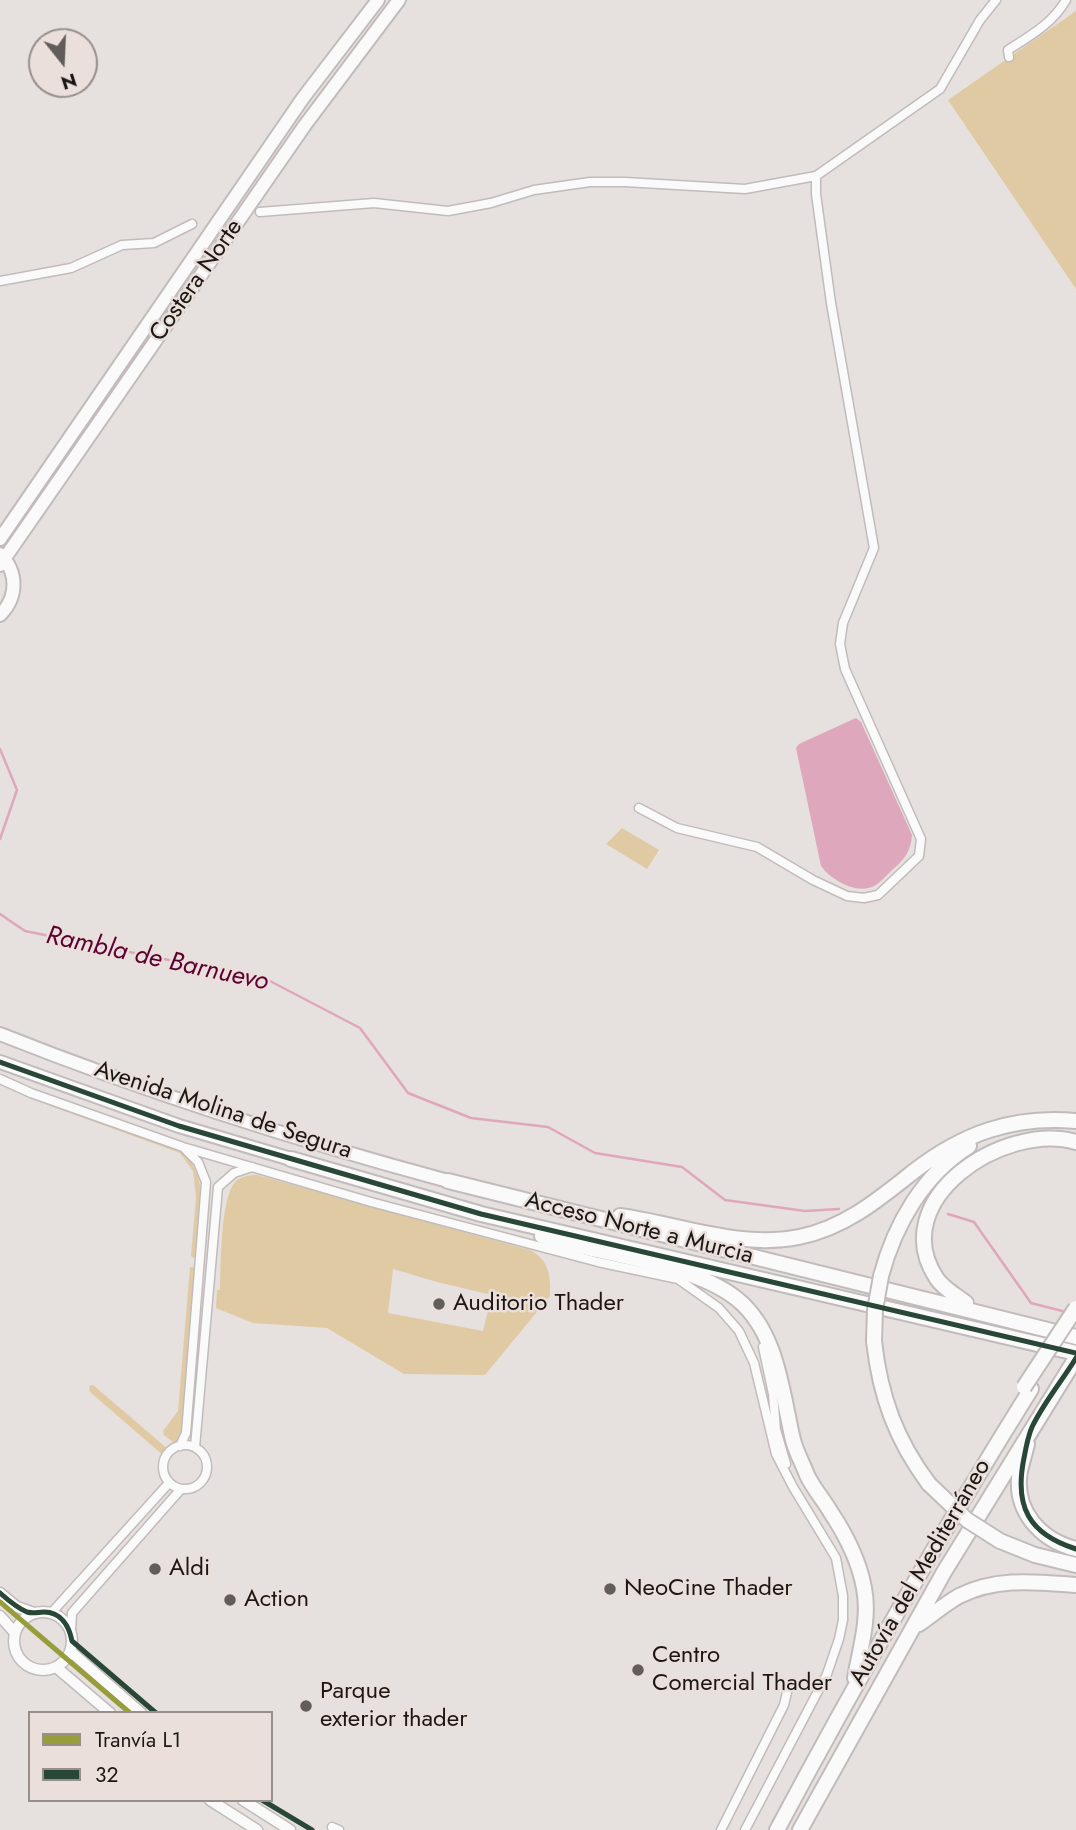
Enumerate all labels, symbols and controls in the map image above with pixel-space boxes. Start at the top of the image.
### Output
north arrow [28,28,98,98]
text: N [58,66,80,97]
street label: Costera Norte [144,214,250,348]
water label: Rambla de Barnuevo [43,921,271,999]
street label: Avenida Molina de Segura [91,1056,355,1166]
street label: Acceso Norte a Murcia [522,1187,756,1271]
place label: Auditorio Thader [453,1290,624,1318]
marker: Auditorio Thader [431,1296,447,1312]
street label: Autovía del Mediterráneo [844,1455,998,1691]
place label: Aldi [169,1555,210,1583]
marker: Aldi [147,1561,163,1577]
place label: NeoCine Thader [624,1575,792,1603]
marker: NeoCine Thader [602,1581,618,1597]
place label: Action [244,1586,309,1614]
marker: Action [222,1592,238,1608]
place label: Centro Comercial Thader [652,1642,832,1698]
marker: Centro Comercial Thader [630,1662,646,1678]
place label: Parque exterior thader [320,1678,467,1734]
marker: Parque exterior thader [298,1698,314,1714]
legend [28,1711,273,1802]
text: Tranvía L1 [95,1725,181,1755]
text: 32 [95,1760,118,1790]

